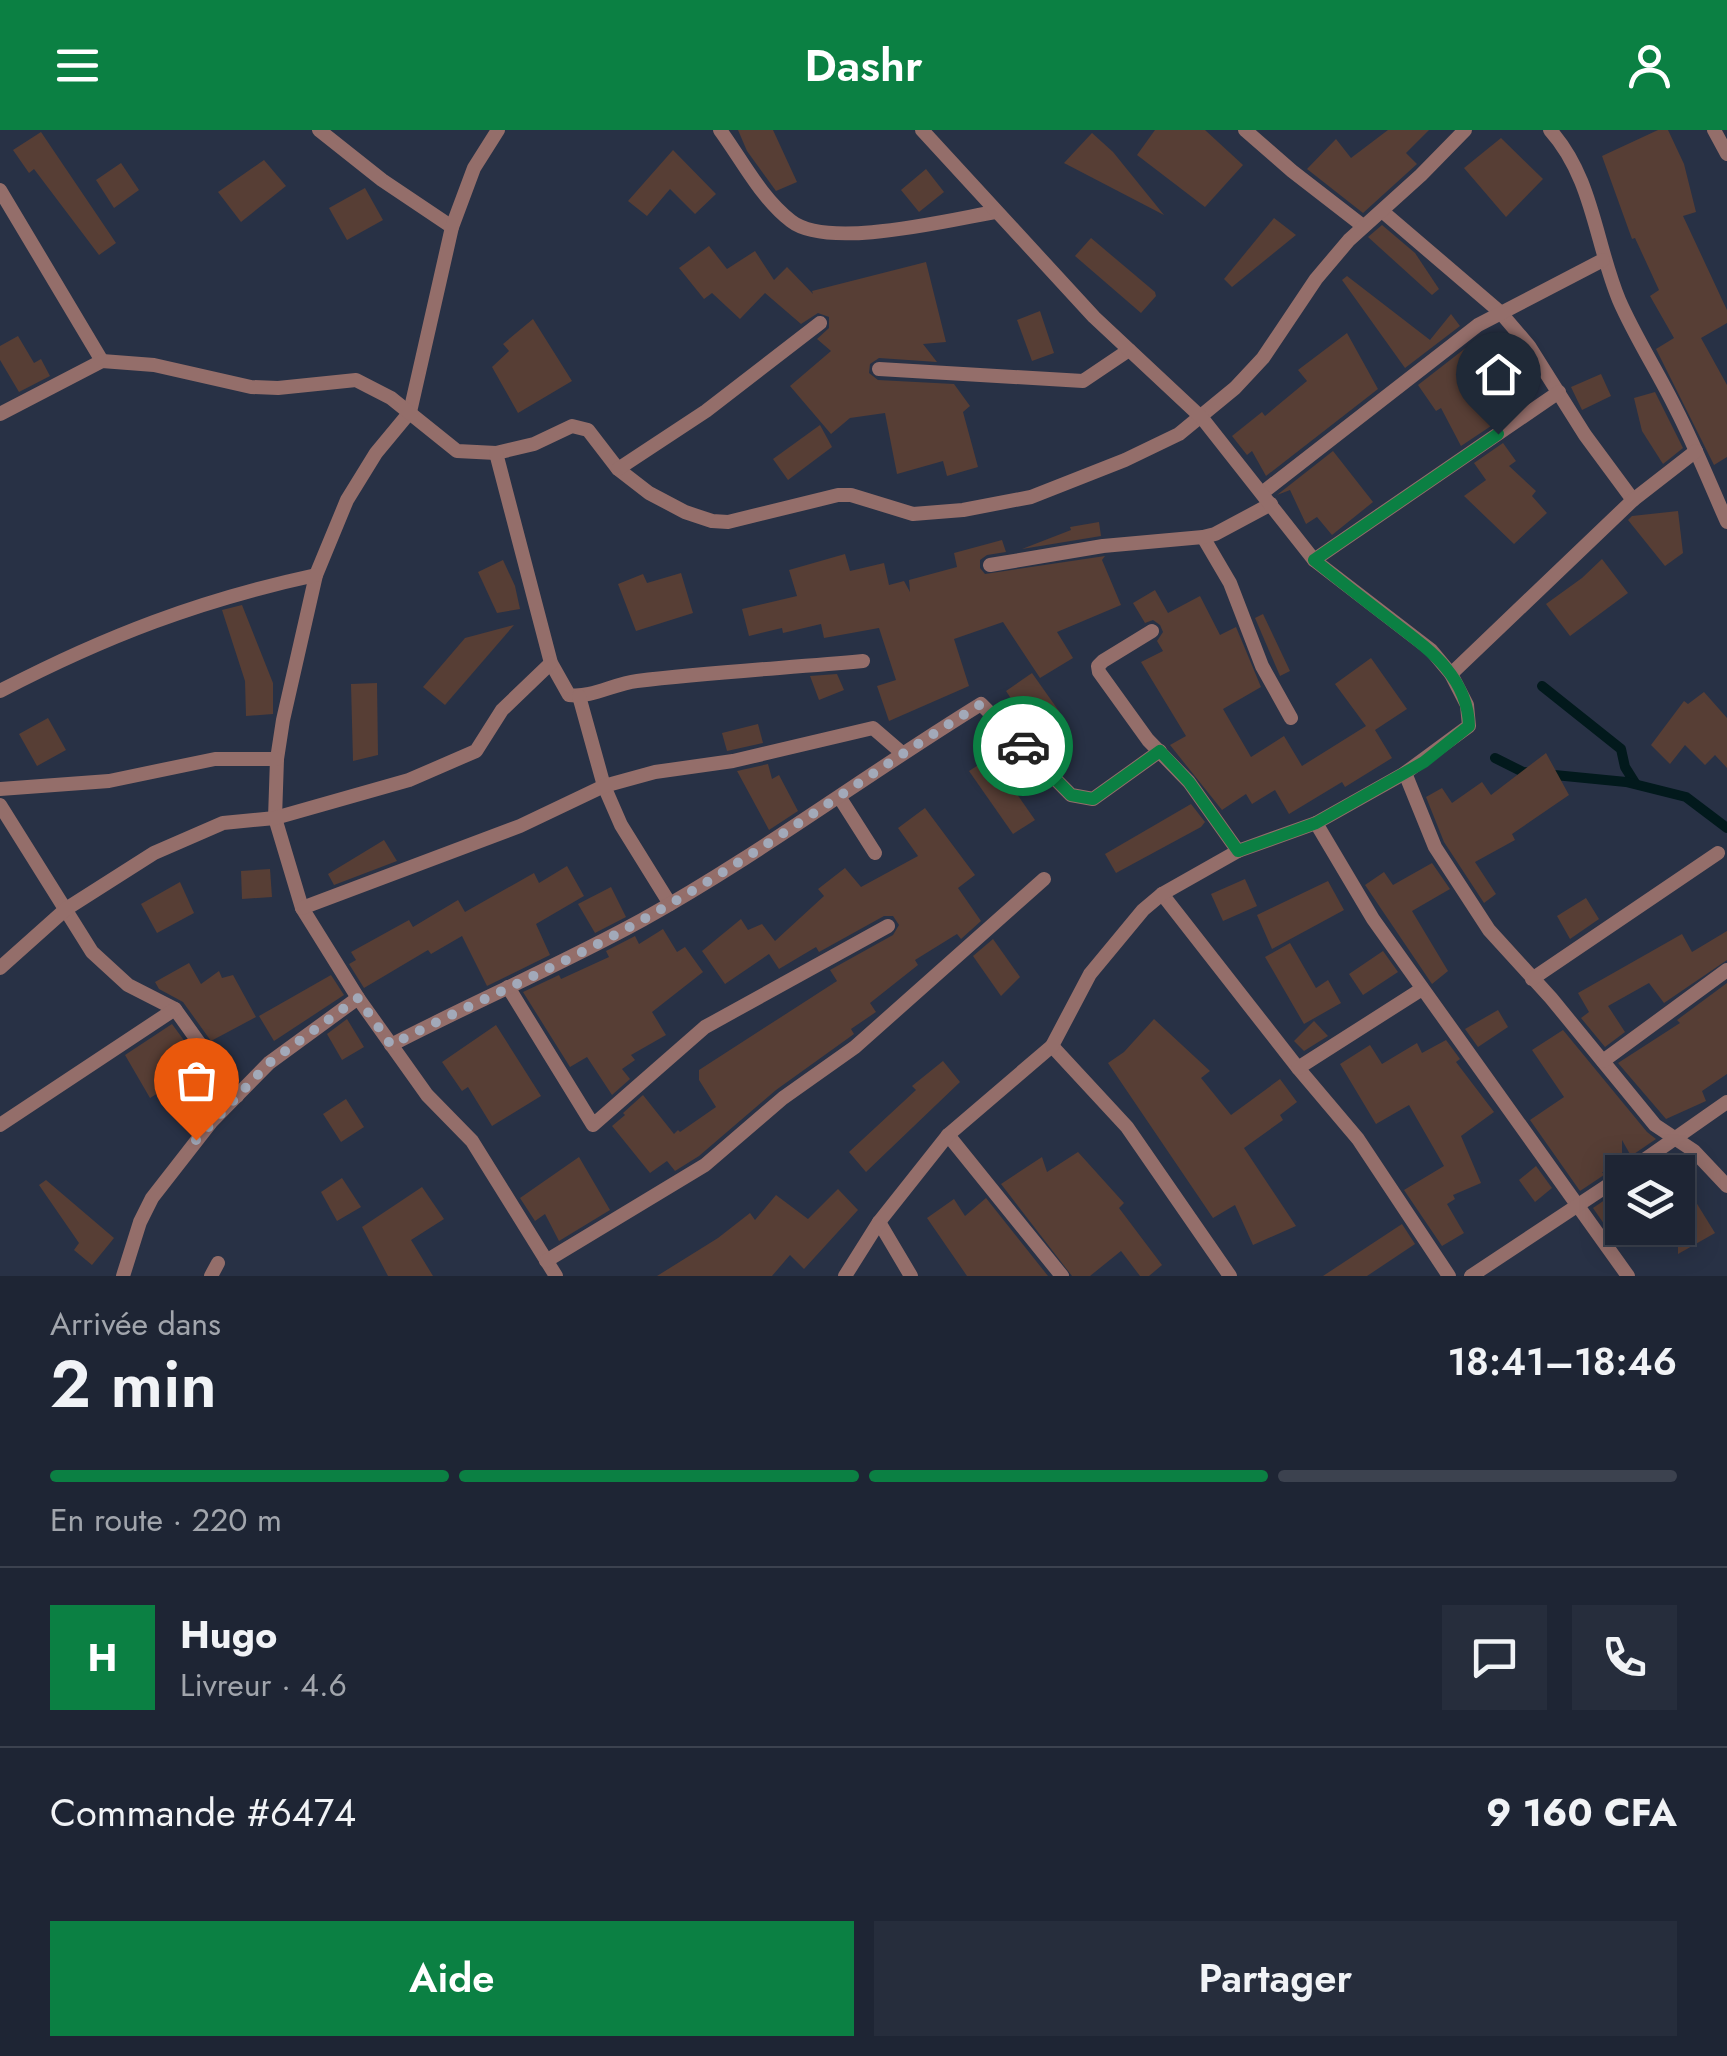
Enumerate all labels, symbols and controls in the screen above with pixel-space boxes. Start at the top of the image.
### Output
text: Dashr [805,33,922,98]
icon: menu [50,38,105,93]
icon: person [1622,38,1677,93]
pin [1456,332,1541,435]
icon: home [1471,347,1526,402]
courier [973,696,1073,796]
icon: car [996,719,1051,774]
pin [154,1038,239,1141]
icon: bag [169,1053,224,1108]
map controls [1605,1155,1695,1245]
button: layers [1605,1155,1695,1245]
text: Arrivée dans [50,1301,221,1347]
text: 18:41–18:46 [1447,1334,1677,1389]
text: 2 min [50,1337,217,1431]
text: En route · 220 m [50,1497,282,1543]
button: chat [1442,1605,1547,1710]
button: phone [1572,1605,1677,1710]
text: Hugo [180,1607,277,1662]
text: H [88,1630,117,1685]
text: Livreur · 4.6 [180,1662,347,1708]
text: Commande #6474 [50,1785,356,1840]
text: 9 160 CFA [1486,1785,1677,1840]
button: Aide [50,1921,854,2036]
button: Partager [874,1921,1677,2036]

